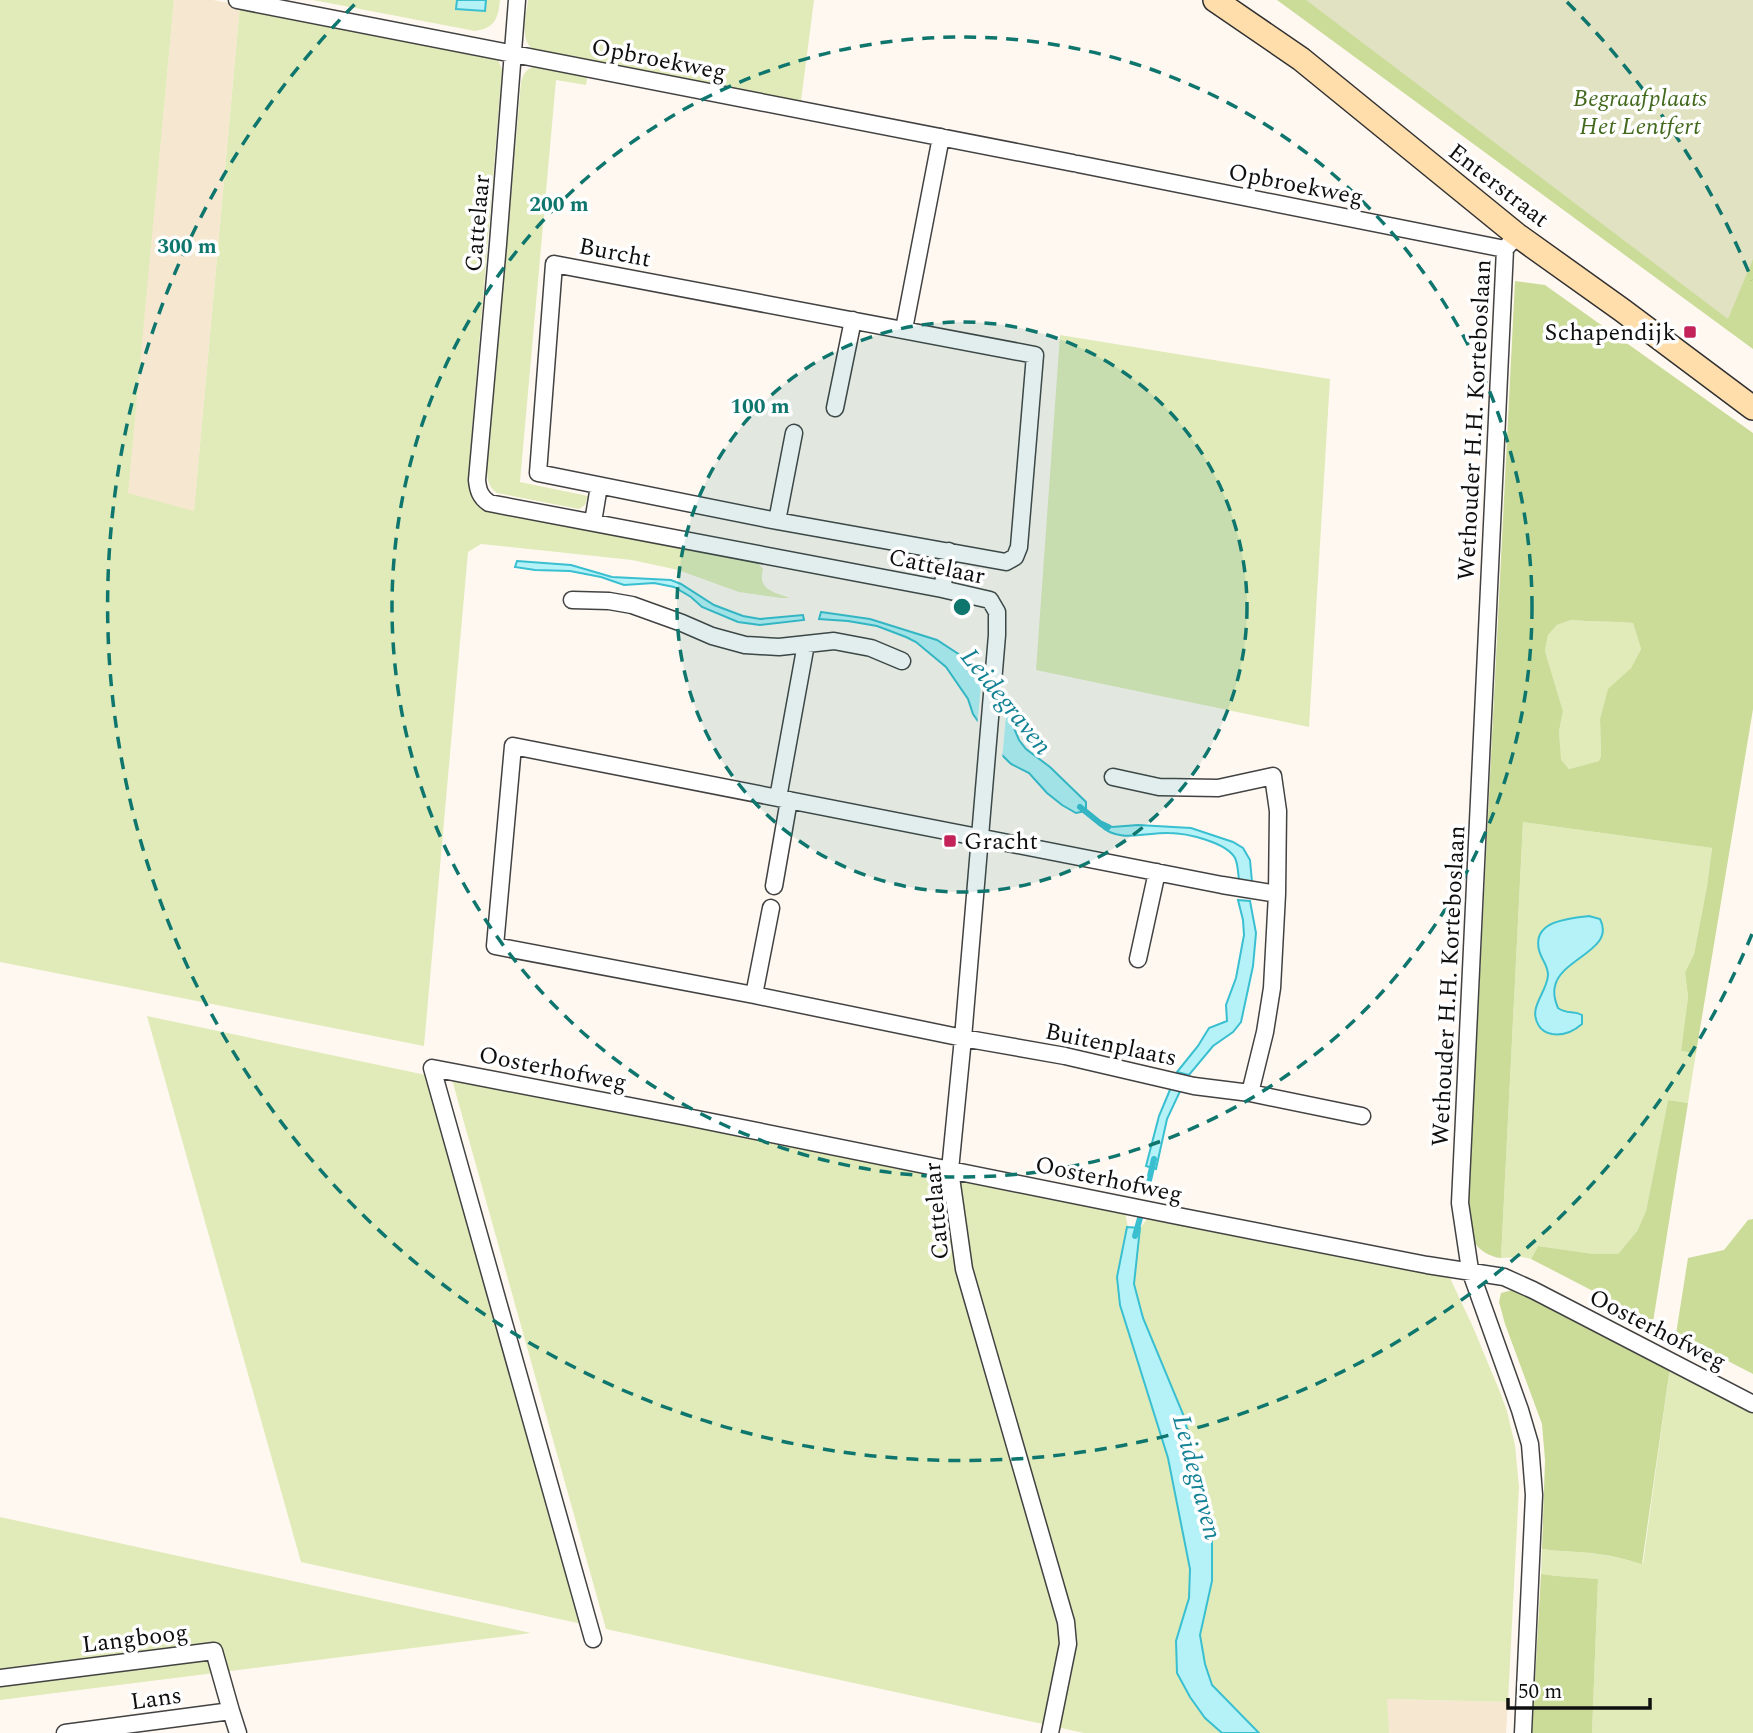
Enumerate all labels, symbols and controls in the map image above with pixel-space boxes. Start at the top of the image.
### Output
street label: Opbroekweg [588,29,729,91]
park label: Begraafplaats Het Lentfert [1573,81,1708,145]
street label: Enterstraat [1440,135,1557,237]
street label: Opbroekweg [1225,154,1366,216]
street label: Cattelaar [456,173,500,273]
text: 200 m [529,189,589,221]
street label: Burcht [576,228,654,278]
text: 300 m [157,231,217,263]
street label: Wethouder H.H. Korteboslaan [1449,258,1501,582]
place label: Schapendijk [1545,315,1676,351]
marker: Schapendijk [1682,324,1698,340]
text: 100 m [730,391,790,423]
street label: Cattelaar [885,539,988,595]
centre of rings [950,595,974,619]
water label: Leidegraven [950,639,1062,764]
place label: Gracht [964,824,1038,860]
street label: Wethouder H.H. Korteboslaan [1423,824,1475,1148]
marker: Gracht [942,833,958,849]
street label: Buitenplaats [1042,1013,1180,1077]
street label: Oosterhofweg [476,1037,630,1101]
street label: Oosterhofweg [1032,1147,1186,1213]
street label: Cattelaar [915,1161,959,1261]
street label: Oosterhofweg [1583,1280,1733,1380]
water label: Leidegraven [1161,1410,1233,1544]
street label: Langboog [80,1615,190,1663]
scale bar [1508,1666,1650,1710]
text: 50 m [1518,1676,1562,1708]
street label: Lans [128,1678,184,1720]

